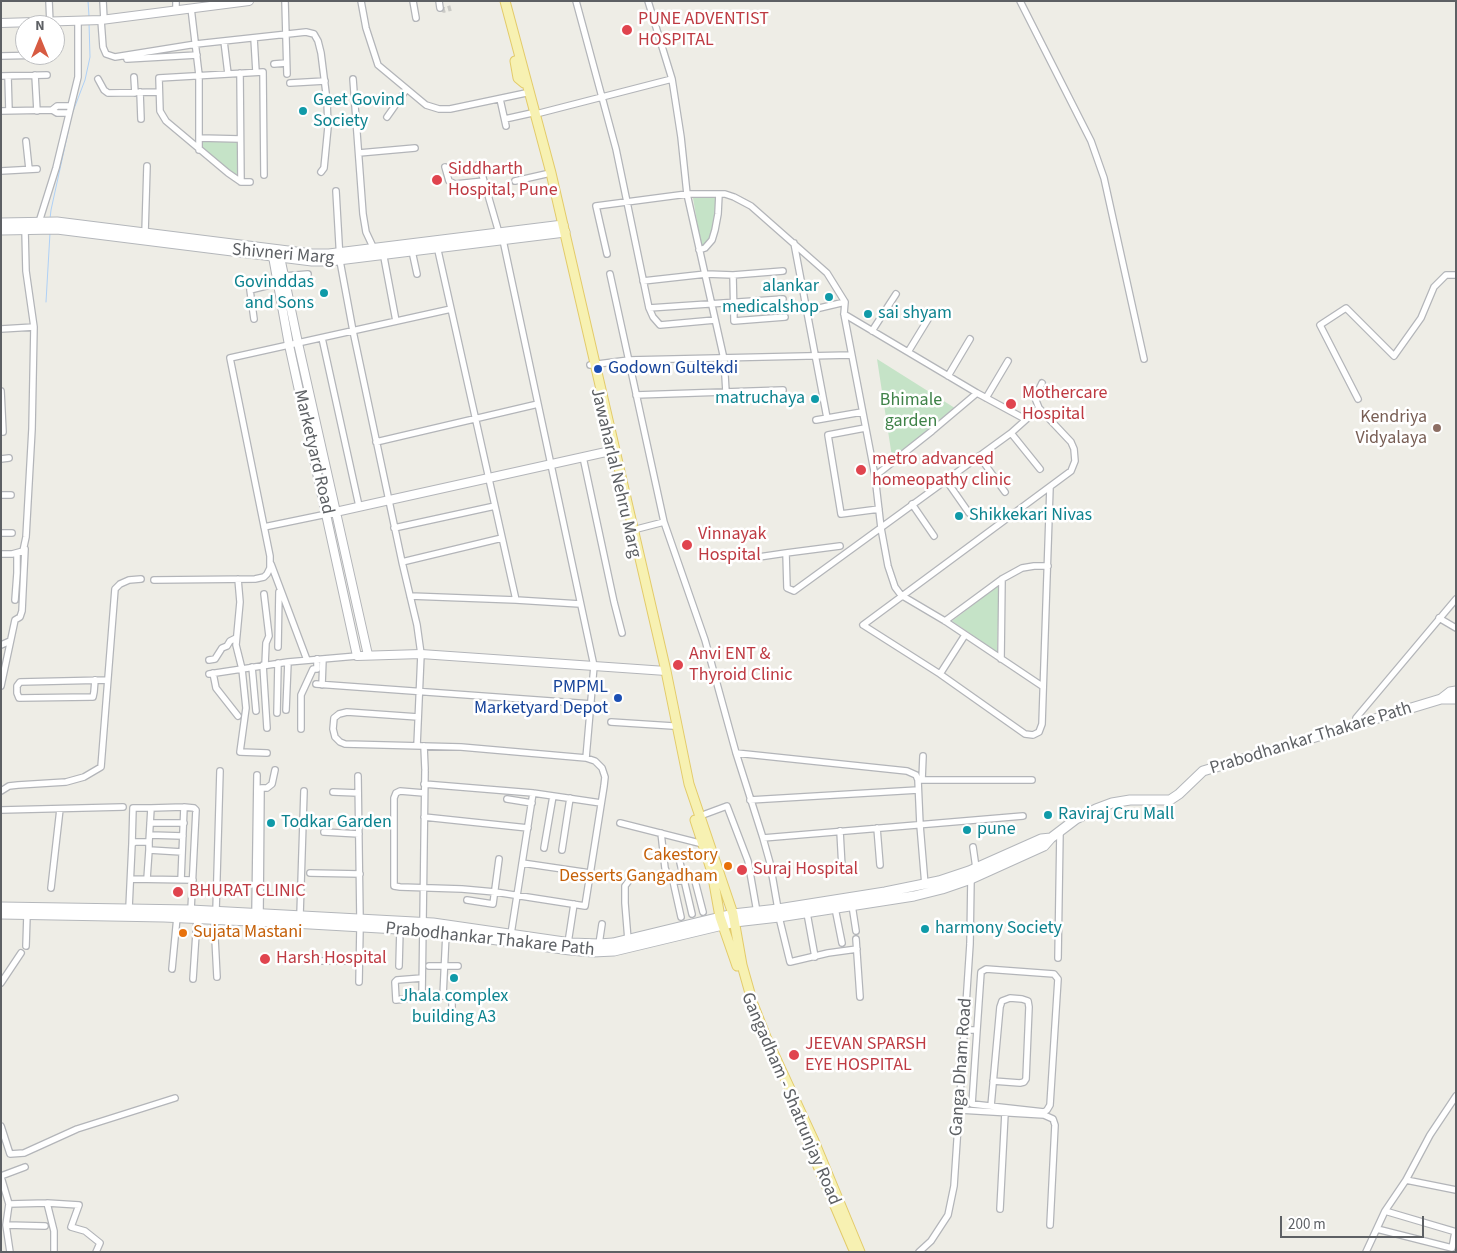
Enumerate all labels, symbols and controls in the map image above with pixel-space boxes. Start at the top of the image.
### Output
place label: PUNE ADVENTIST HOSPITAL [638,9,769,52]
north arrow [15,15,65,65]
text: N [35,16,45,36]
marker: PUNE ADVENTIST HOSPITAL [620,23,634,37]
place label: Geet Govind Society [313,90,405,132]
marker: Geet Govind Society [297,105,309,117]
place label: Siddharth Hospital, Pune [448,159,558,202]
marker: Siddharth Hospital, Pune [430,173,444,187]
street label: Shivneri Marg [231,240,335,270]
place label: Govinddas and Sons [234,272,314,314]
place label: alankar medicalshop [722,276,819,318]
marker: Govinddas and Sons [318,287,330,299]
marker: alankar medicalshop [823,291,835,303]
place label: sai shyam [878,303,952,325]
marker: sai shyam [862,308,874,320]
place label: Godown Gultekdi [608,358,738,380]
marker: Godown Gultekdi [592,363,604,375]
place label: Mothercare Hospital [1022,383,1107,426]
street label: Jawaharlal Nehru Marg [585,386,645,560]
street label: Marketyard Road [288,388,338,516]
place label: matruchaya [715,388,805,410]
park label: Bhimale garden [880,390,942,432]
marker: matruchaya [809,393,821,405]
marker: Mothercare Hospital [1004,397,1018,411]
place label: Kendriya Vidyalaya [1355,407,1427,449]
marker: Kendriya Vidyalaya [1431,422,1443,434]
place label: metro advanced homeopathy clinic [872,449,1011,492]
marker: metro advanced homeopathy clinic [854,463,868,477]
place label: Shikkekari Nivas [969,505,1092,527]
marker: Shikkekari Nivas [953,510,965,522]
place label: Vinnayak Hospital [698,524,766,566]
marker: Vinnayak Hospital [680,538,694,552]
place label: Anvi ENT & Thyroid Clinic [689,644,792,686]
marker: Anvi ENT & Thyroid Clinic [671,658,685,672]
place label: PMPML Marketyard Depot [474,677,608,720]
marker: PMPML Marketyard Depot [612,692,624,704]
street label: Prabodhankar Thakare Path [1207,698,1415,780]
place label: Raviraj Cru Mall [1058,804,1174,826]
marker: Raviraj Cru Mall [1042,809,1054,821]
place label: Todkar Garden [281,812,392,834]
marker: Todkar Garden [265,817,277,829]
place label: pune [977,819,1016,841]
marker: pune [961,824,973,836]
place label: Cakestory Desserts Gangadham [559,845,718,888]
place label: Suraj Hospital [753,859,858,881]
marker: Cakestory Desserts Gangadham [722,860,734,872]
marker: Suraj Hospital [735,863,749,877]
place label: BHURAT CLINIC [189,881,306,903]
marker: BHURAT CLINIC [171,885,185,899]
street label: Prabodhankar Thakare Path [384,918,596,962]
place label: harmony Society [935,918,1062,940]
place label: Sujata Mastani [193,922,302,944]
marker: harmony Society [919,923,931,935]
marker: Sujata Mastani [177,927,189,939]
place label: Harsh Hospital [276,948,387,970]
marker: Harsh Hospital [258,952,272,966]
marker: Jhala complex building A3 [448,972,460,984]
place label: Jhala complex building A3 [400,986,508,1028]
street label: Gangadham - Shatrunjay Road [735,989,845,1209]
street label: Ganga Dham Road [946,997,978,1137]
place label: JEEVAN SPARSH EYE HOSPITAL [805,1034,927,1076]
marker: JEEVAN SPARSH EYE HOSPITAL [787,1048,801,1062]
scale bar [1282,1206,1426,1238]
text: 200 m [1288,1214,1326,1235]

